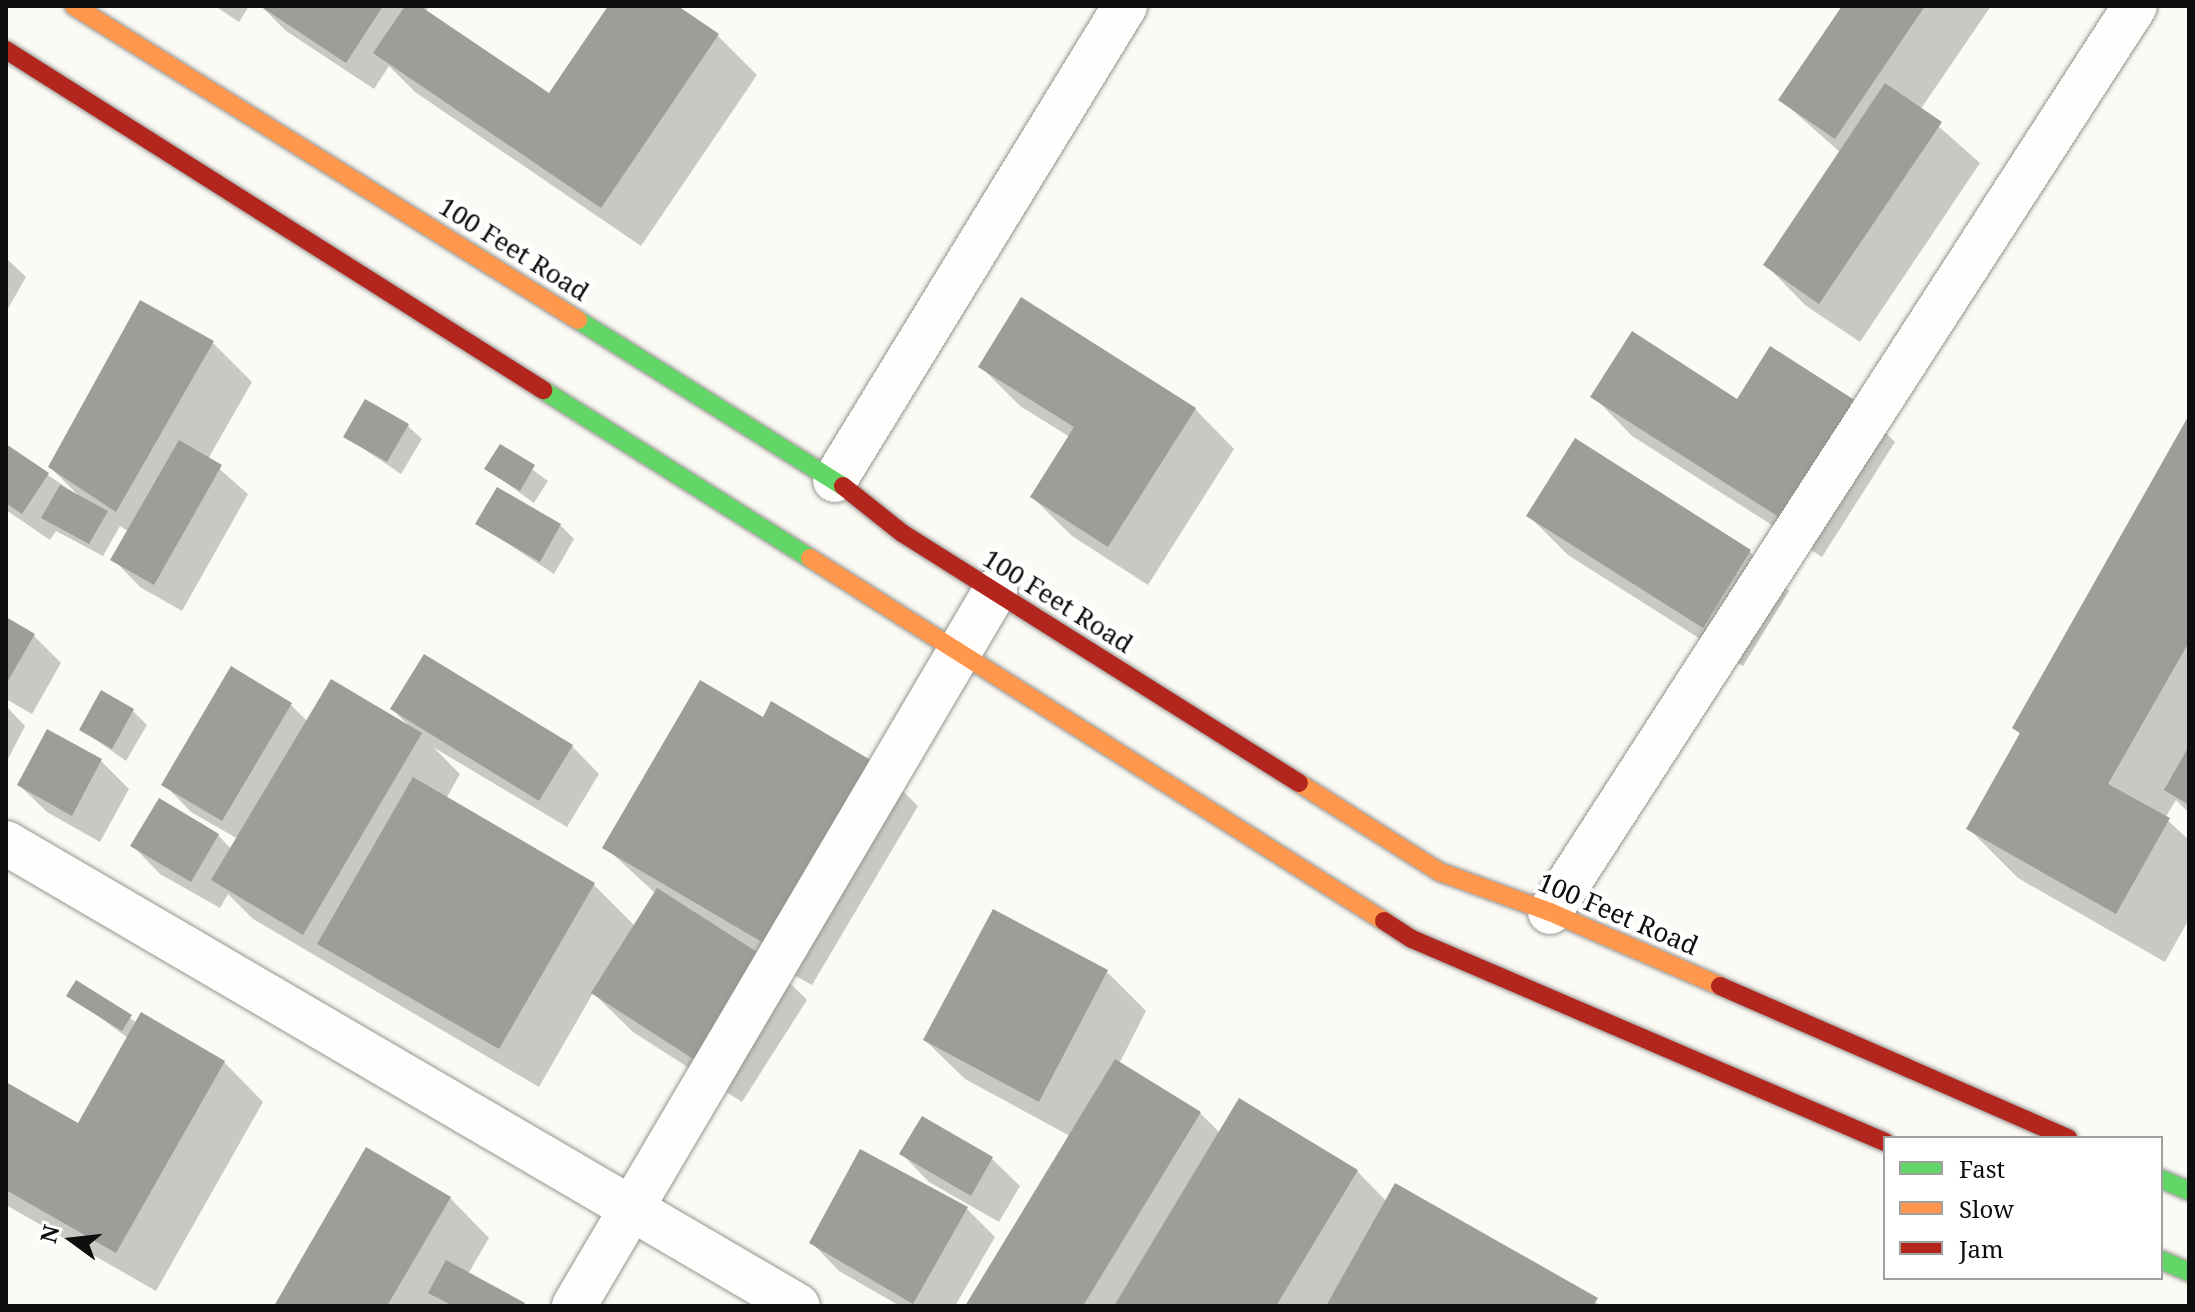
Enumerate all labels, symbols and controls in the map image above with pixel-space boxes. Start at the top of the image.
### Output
street label: 100 Feet Road [433,190,595,308]
street label: 100 Feet Road [977,542,1139,660]
street label: 100 Feet Road [1533,866,1703,962]
legend [1883,1136,2163,1280]
text: Fast [1959,1152,2005,1185]
text: Slow [1959,1192,2014,1225]
north arrow [32,1200,112,1280]
text: N [32,1222,66,1246]
text: Jam [1959,1232,2004,1265]

